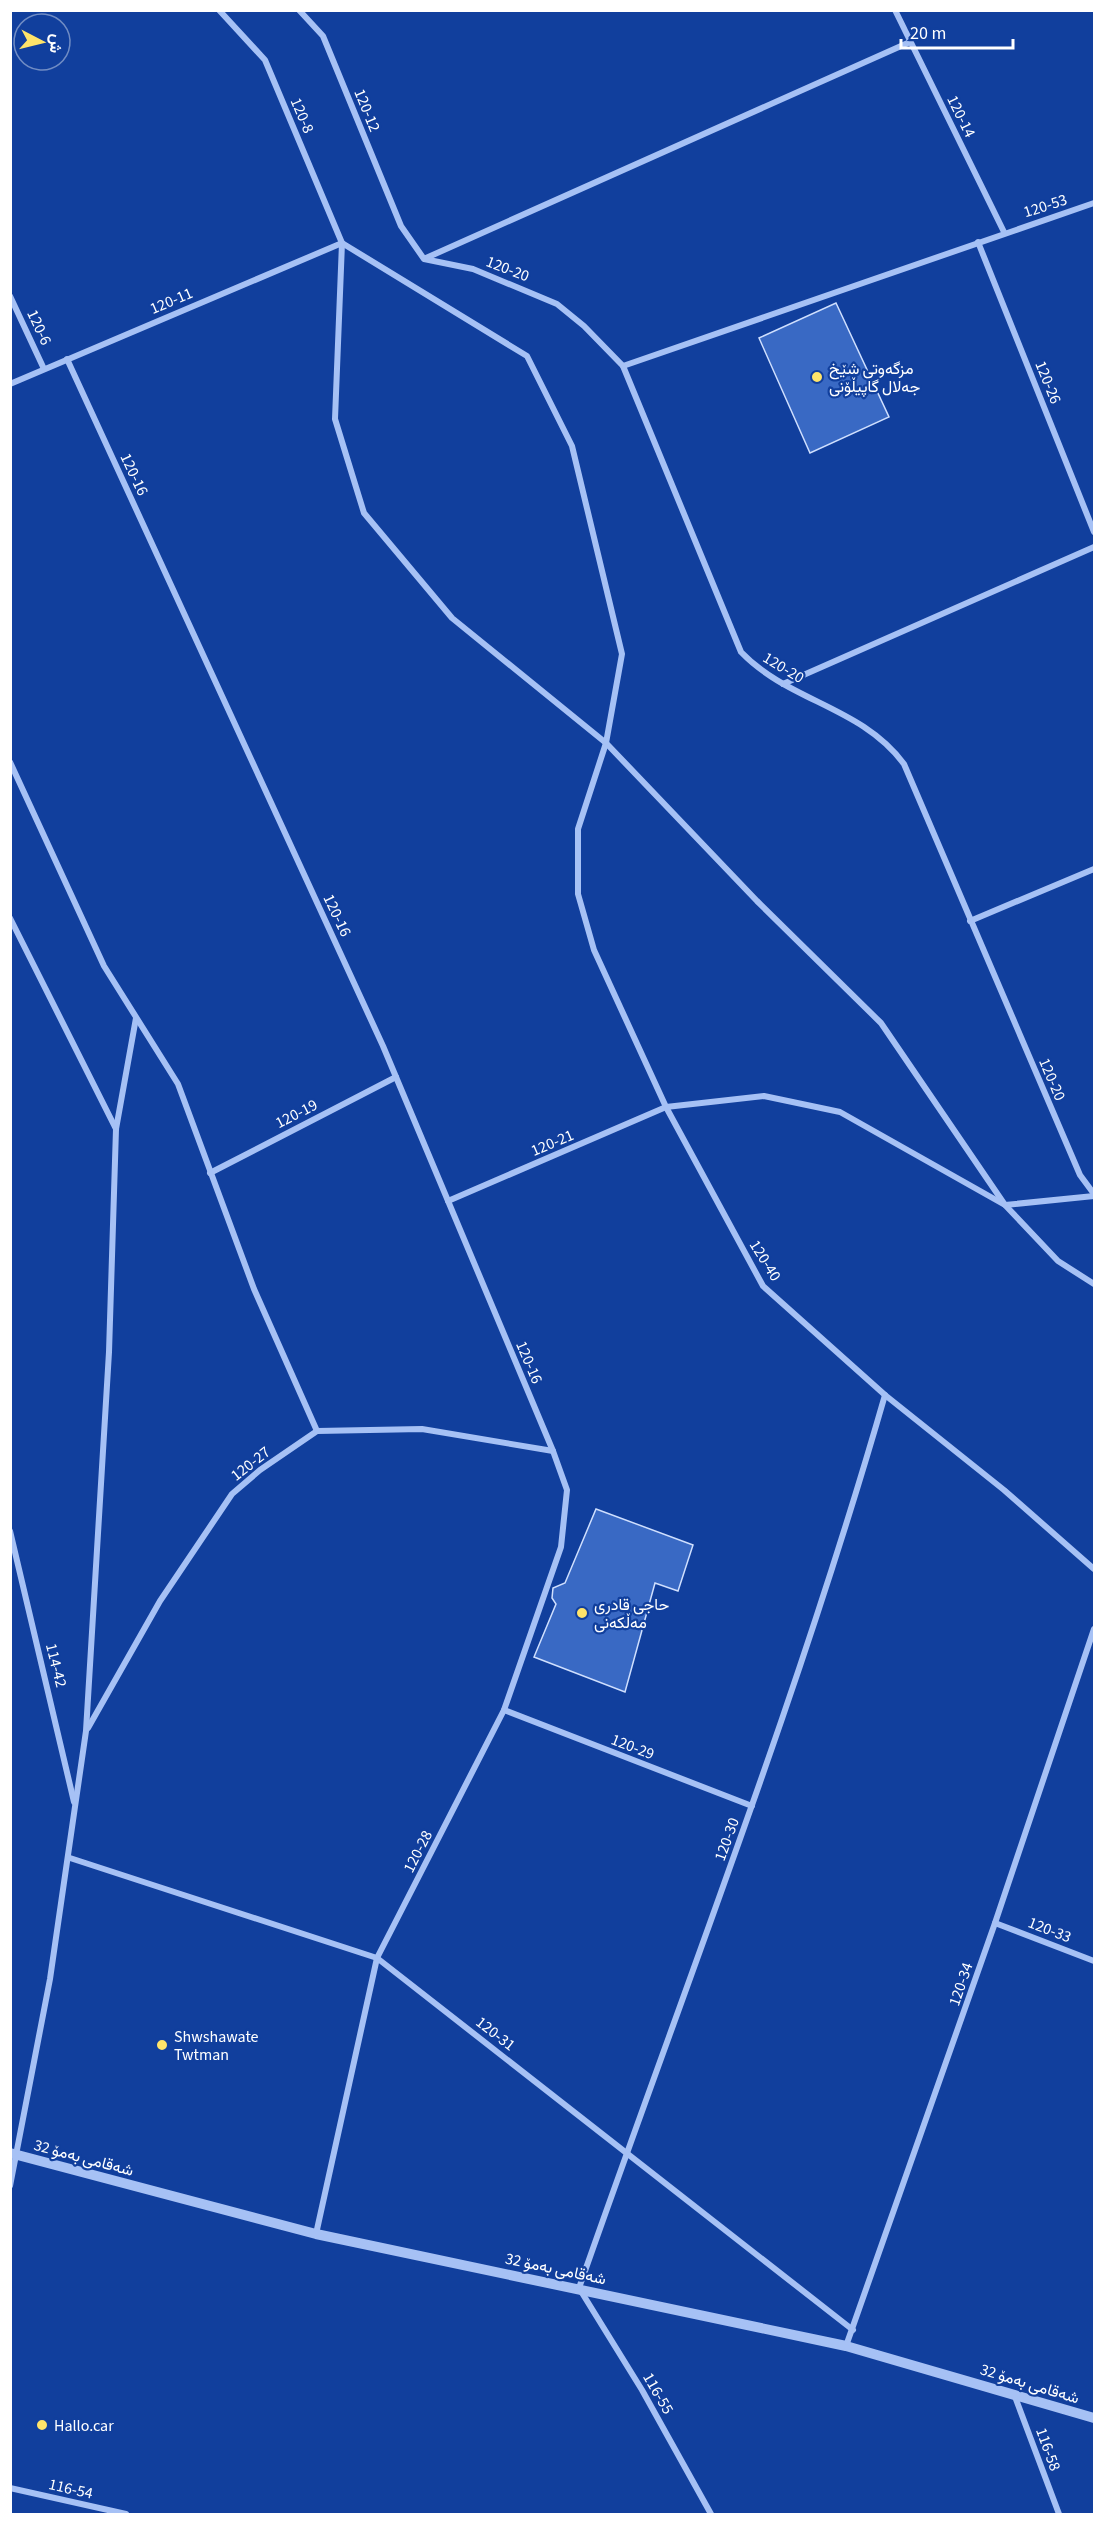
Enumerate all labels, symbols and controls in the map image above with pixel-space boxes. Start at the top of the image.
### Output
north arrow [12,12,72,72]
scale bar [901,12,1014,50]
text: 20 m [910,21,946,46]
text: ش [44,33,68,55]
street label: 120-12 [348,86,386,135]
street label: 120-14 [941,92,981,141]
street label: 120-8 [285,94,319,137]
street label: 120-53 [1021,189,1070,223]
street label: 120-20 [483,251,533,287]
street label: 120-11 [146,282,196,320]
street label: 120-6 [21,306,57,349]
place label: مزگەوتی شێخ جەلال گاپیڵۆنی [829,358,921,398]
street label: 120-26 [1029,358,1067,407]
marker: مزگەوتی شێخ جەلال گاپیڵۆنی [810,370,824,384]
street label: 120-16 [115,449,154,499]
street label: 120-20 [759,647,808,689]
street label: 120-16 [318,890,357,940]
street label: 120-20 [1033,1054,1071,1104]
street label: 120-19 [272,1094,321,1134]
street label: 120-21 [527,1124,577,1162]
street label: 120-40 [744,1236,786,1285]
street label: 120-16 [510,1337,548,1387]
street label: 120-27 [226,1441,275,1486]
place label: حاجی قادری مەڵکەنی [594,1594,669,1634]
marker: حاجی قادری مەڵکەنی [575,1606,589,1620]
street label: 114-42 [40,1641,72,1690]
street label: 120-29 [608,1729,658,1765]
street label: 120-30 [709,1815,745,1864]
street label: 120-28 [398,1826,438,1876]
street label: 120-33 [1025,1912,1075,1948]
street label: 120-34 [943,1960,979,2009]
street label: 120-31 [471,2011,520,2056]
place label: Shwshawate Twtman [174,2026,259,2066]
marker: Shwshawate Twtman [155,2038,169,2052]
street label: شەقامی بەمۆ 32 [31,2134,136,2182]
street label: شەقامی بەمۆ 32 [503,2248,608,2290]
street label: شەقامی بەمۆ 32 [977,2358,1082,2409]
street label: 116-55 [637,2369,679,2418]
place label: Hallo.car [54,2415,114,2437]
marker: Hallo.car [35,2418,49,2432]
street label: 116-58 [1030,2425,1066,2474]
street label: 116-54 [46,2473,95,2505]

